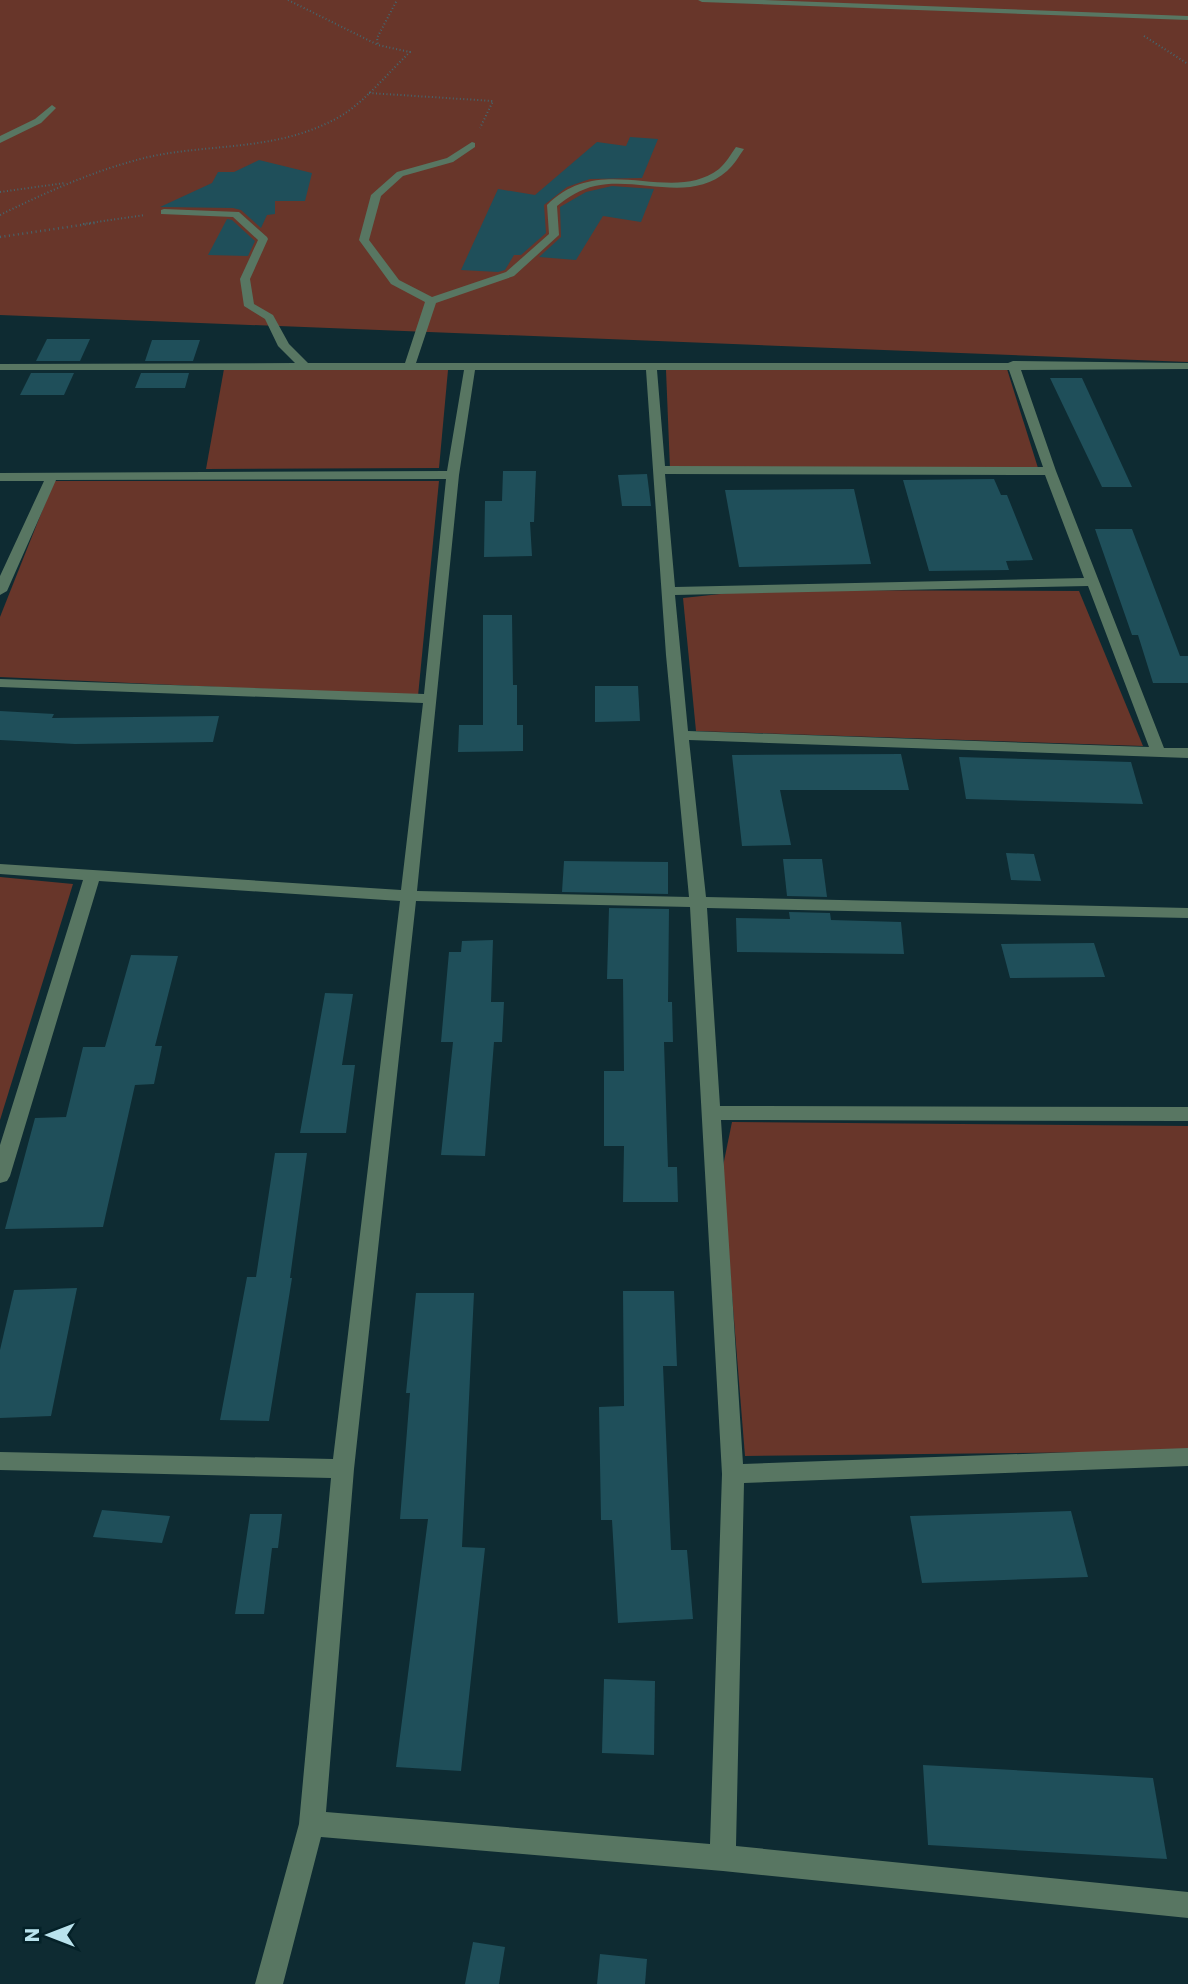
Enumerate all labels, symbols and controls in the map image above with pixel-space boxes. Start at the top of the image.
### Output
north arrow [14,1900,84,1970]
text: N [19,1928,46,1942]

